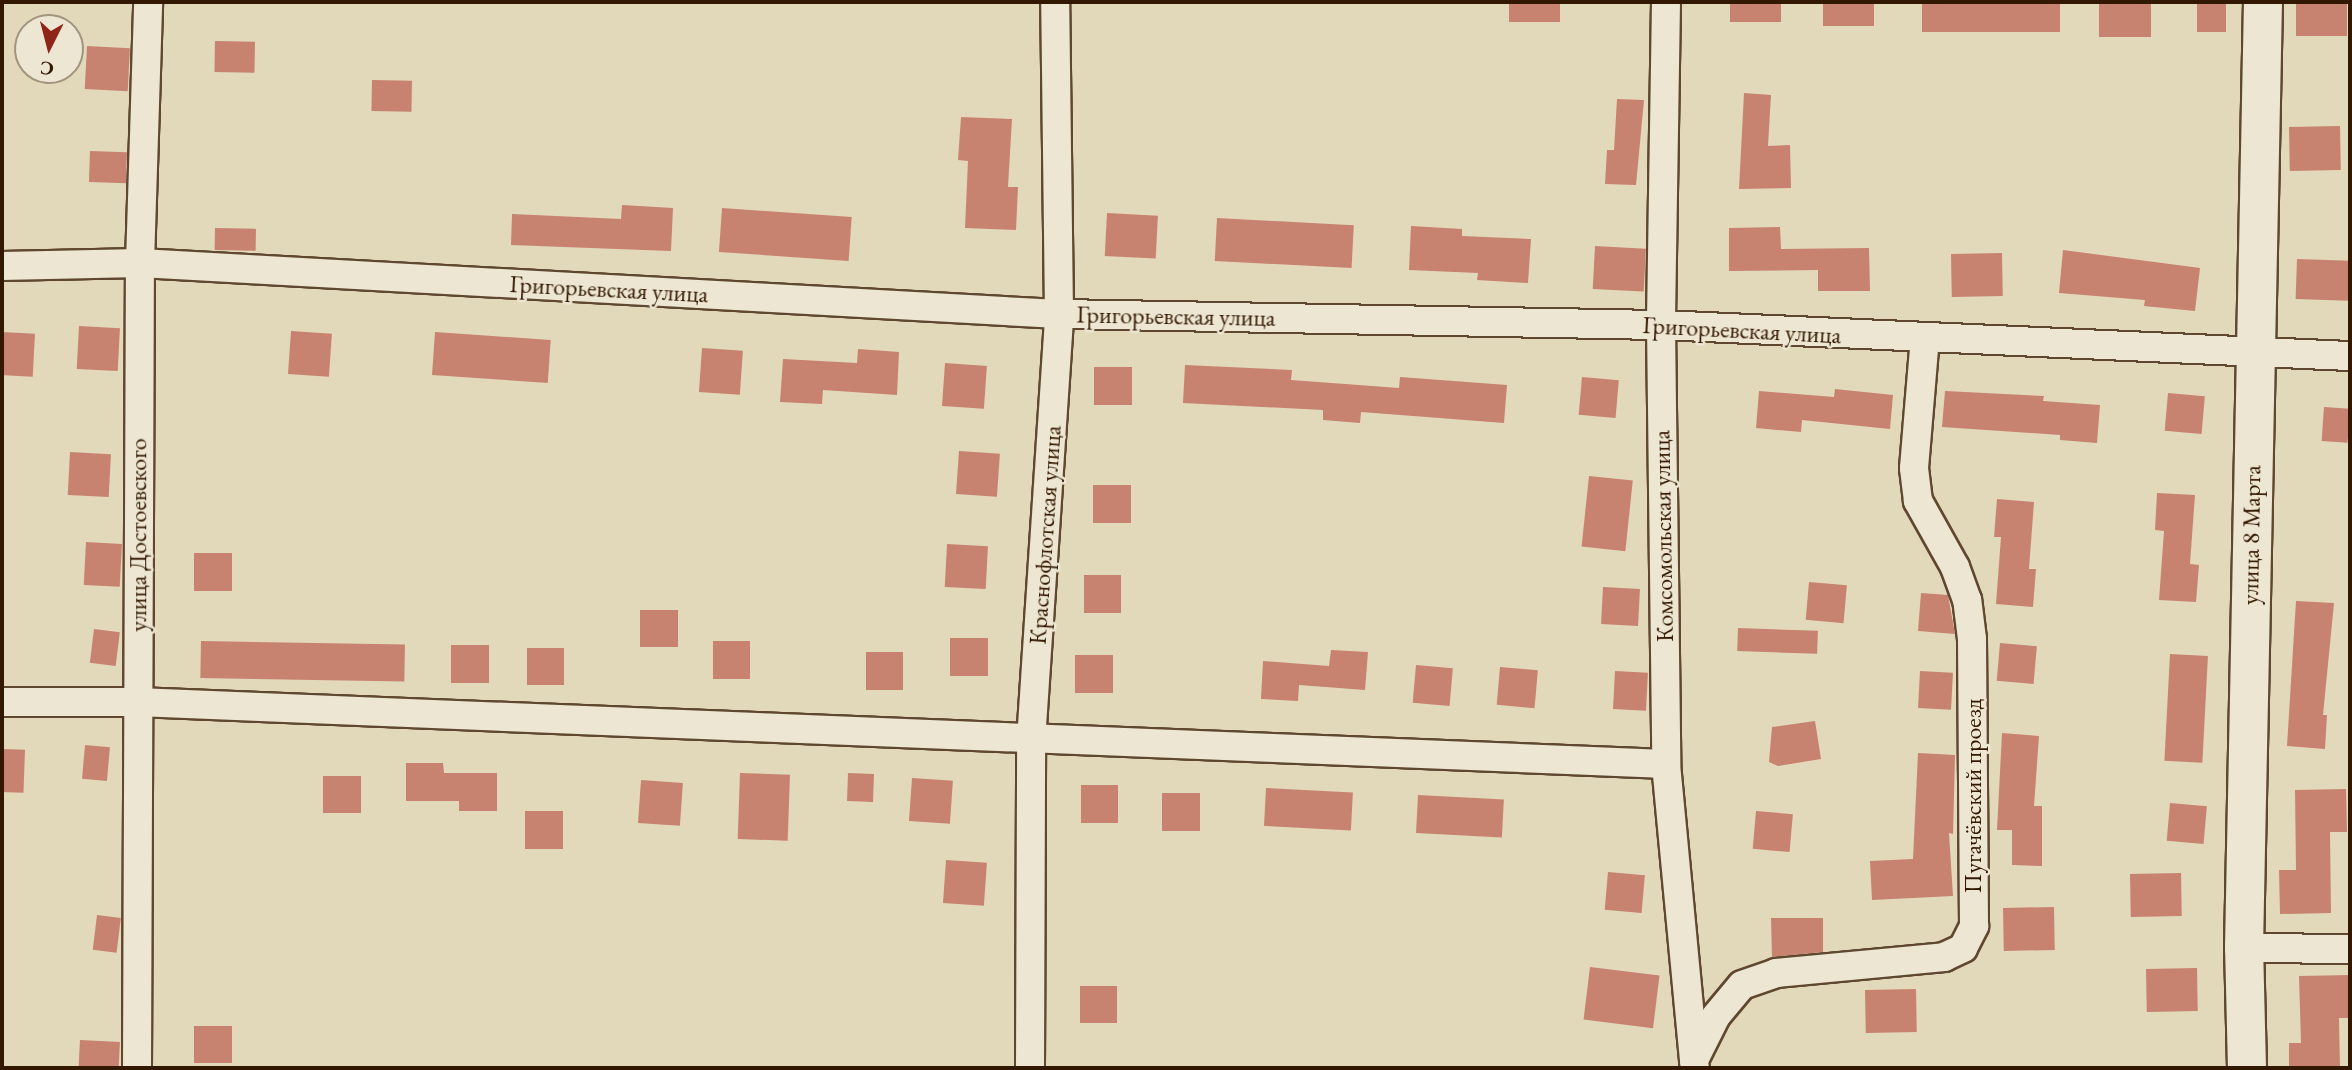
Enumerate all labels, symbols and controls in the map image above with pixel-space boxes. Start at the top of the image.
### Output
north arrow [14,14,84,84]
text: С [39,55,55,82]
street label: Григорьевская улица [509,269,709,309]
street label: Григорьевская улица [1076,300,1276,332]
street label: Григорьевская улица [1642,310,1842,350]
street label: Краснофлотская улица [1023,424,1067,646]
street label: Комсомольская улица [1647,430,1679,642]
street label: улица Достоевского [124,438,152,632]
street label: улица 8 Марта [2235,465,2267,605]
street label: Пугачёвский проезд [1959,699,1987,893]

